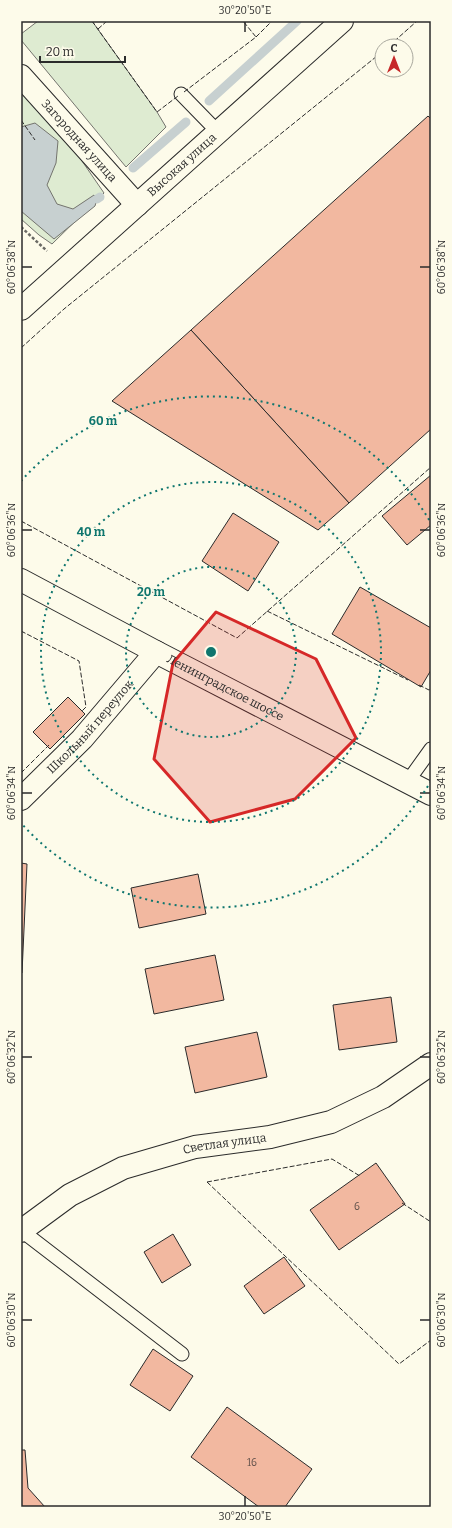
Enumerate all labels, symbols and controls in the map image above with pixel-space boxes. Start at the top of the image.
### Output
text: 30°20'50"E [219,5,271,17]
scale bar [40,38,125,64]
north arrow [374,38,414,78]
text: С [391,42,398,55]
text: 20 m [46,45,75,59]
street label: Загородная улица [39,97,120,185]
street label: Высокая улица [144,130,219,199]
text: 60°06'38"N [6,240,18,294]
text: 60°06'38"N [436,240,448,294]
text: 60 m [89,414,118,428]
text: 60°06'36"N [6,503,18,557]
text: 60°06'36"N [436,503,448,557]
text: 40 m [77,525,106,539]
text: 20 m [137,585,166,599]
centre of rings [204,645,218,659]
street label: Ленинградское шоссе [165,652,286,724]
street label: Школьный переулок [44,677,136,776]
text: 60°06'34"N [6,766,18,820]
text: 60°06'34"N [436,766,448,820]
text: 60°06'32"N [6,1030,18,1084]
text: 60°06'32"N [436,1030,448,1084]
street label: Светлая улица [181,1131,268,1157]
house number: 6 [354,1201,360,1213]
text: 60°06'30"N [6,1292,18,1348]
text: 60°06'30"N [436,1292,448,1348]
house number: 16 [247,1457,257,1469]
text: 30°20'50"E [219,1511,271,1523]

